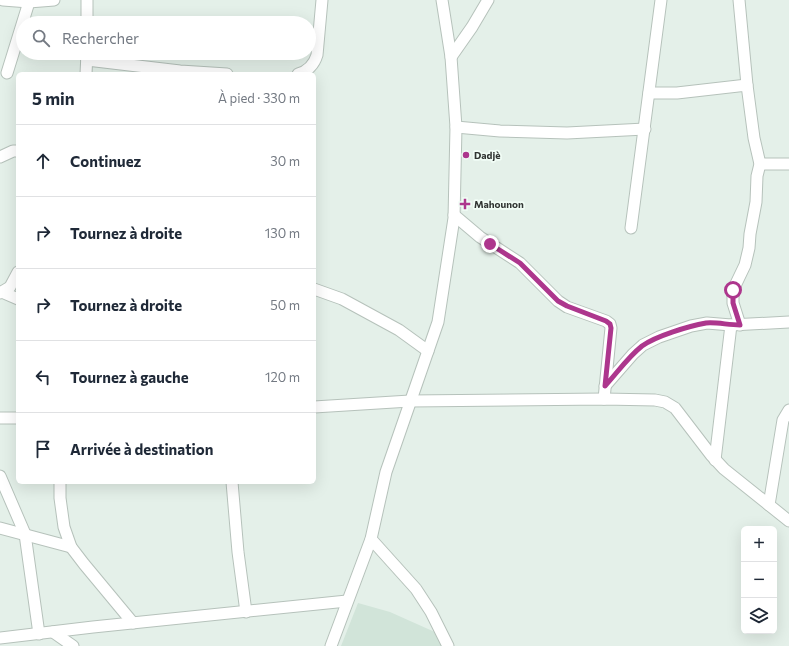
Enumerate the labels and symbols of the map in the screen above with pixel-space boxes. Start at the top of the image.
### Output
place label: Dadjè [474,149,501,161]
marker: Dadjè [461,150,471,160]
marker: Mahounon [459,198,471,210]
place label: Mahounon [474,198,524,210]
route end [481,235,499,253]
route start [724,281,742,299]

